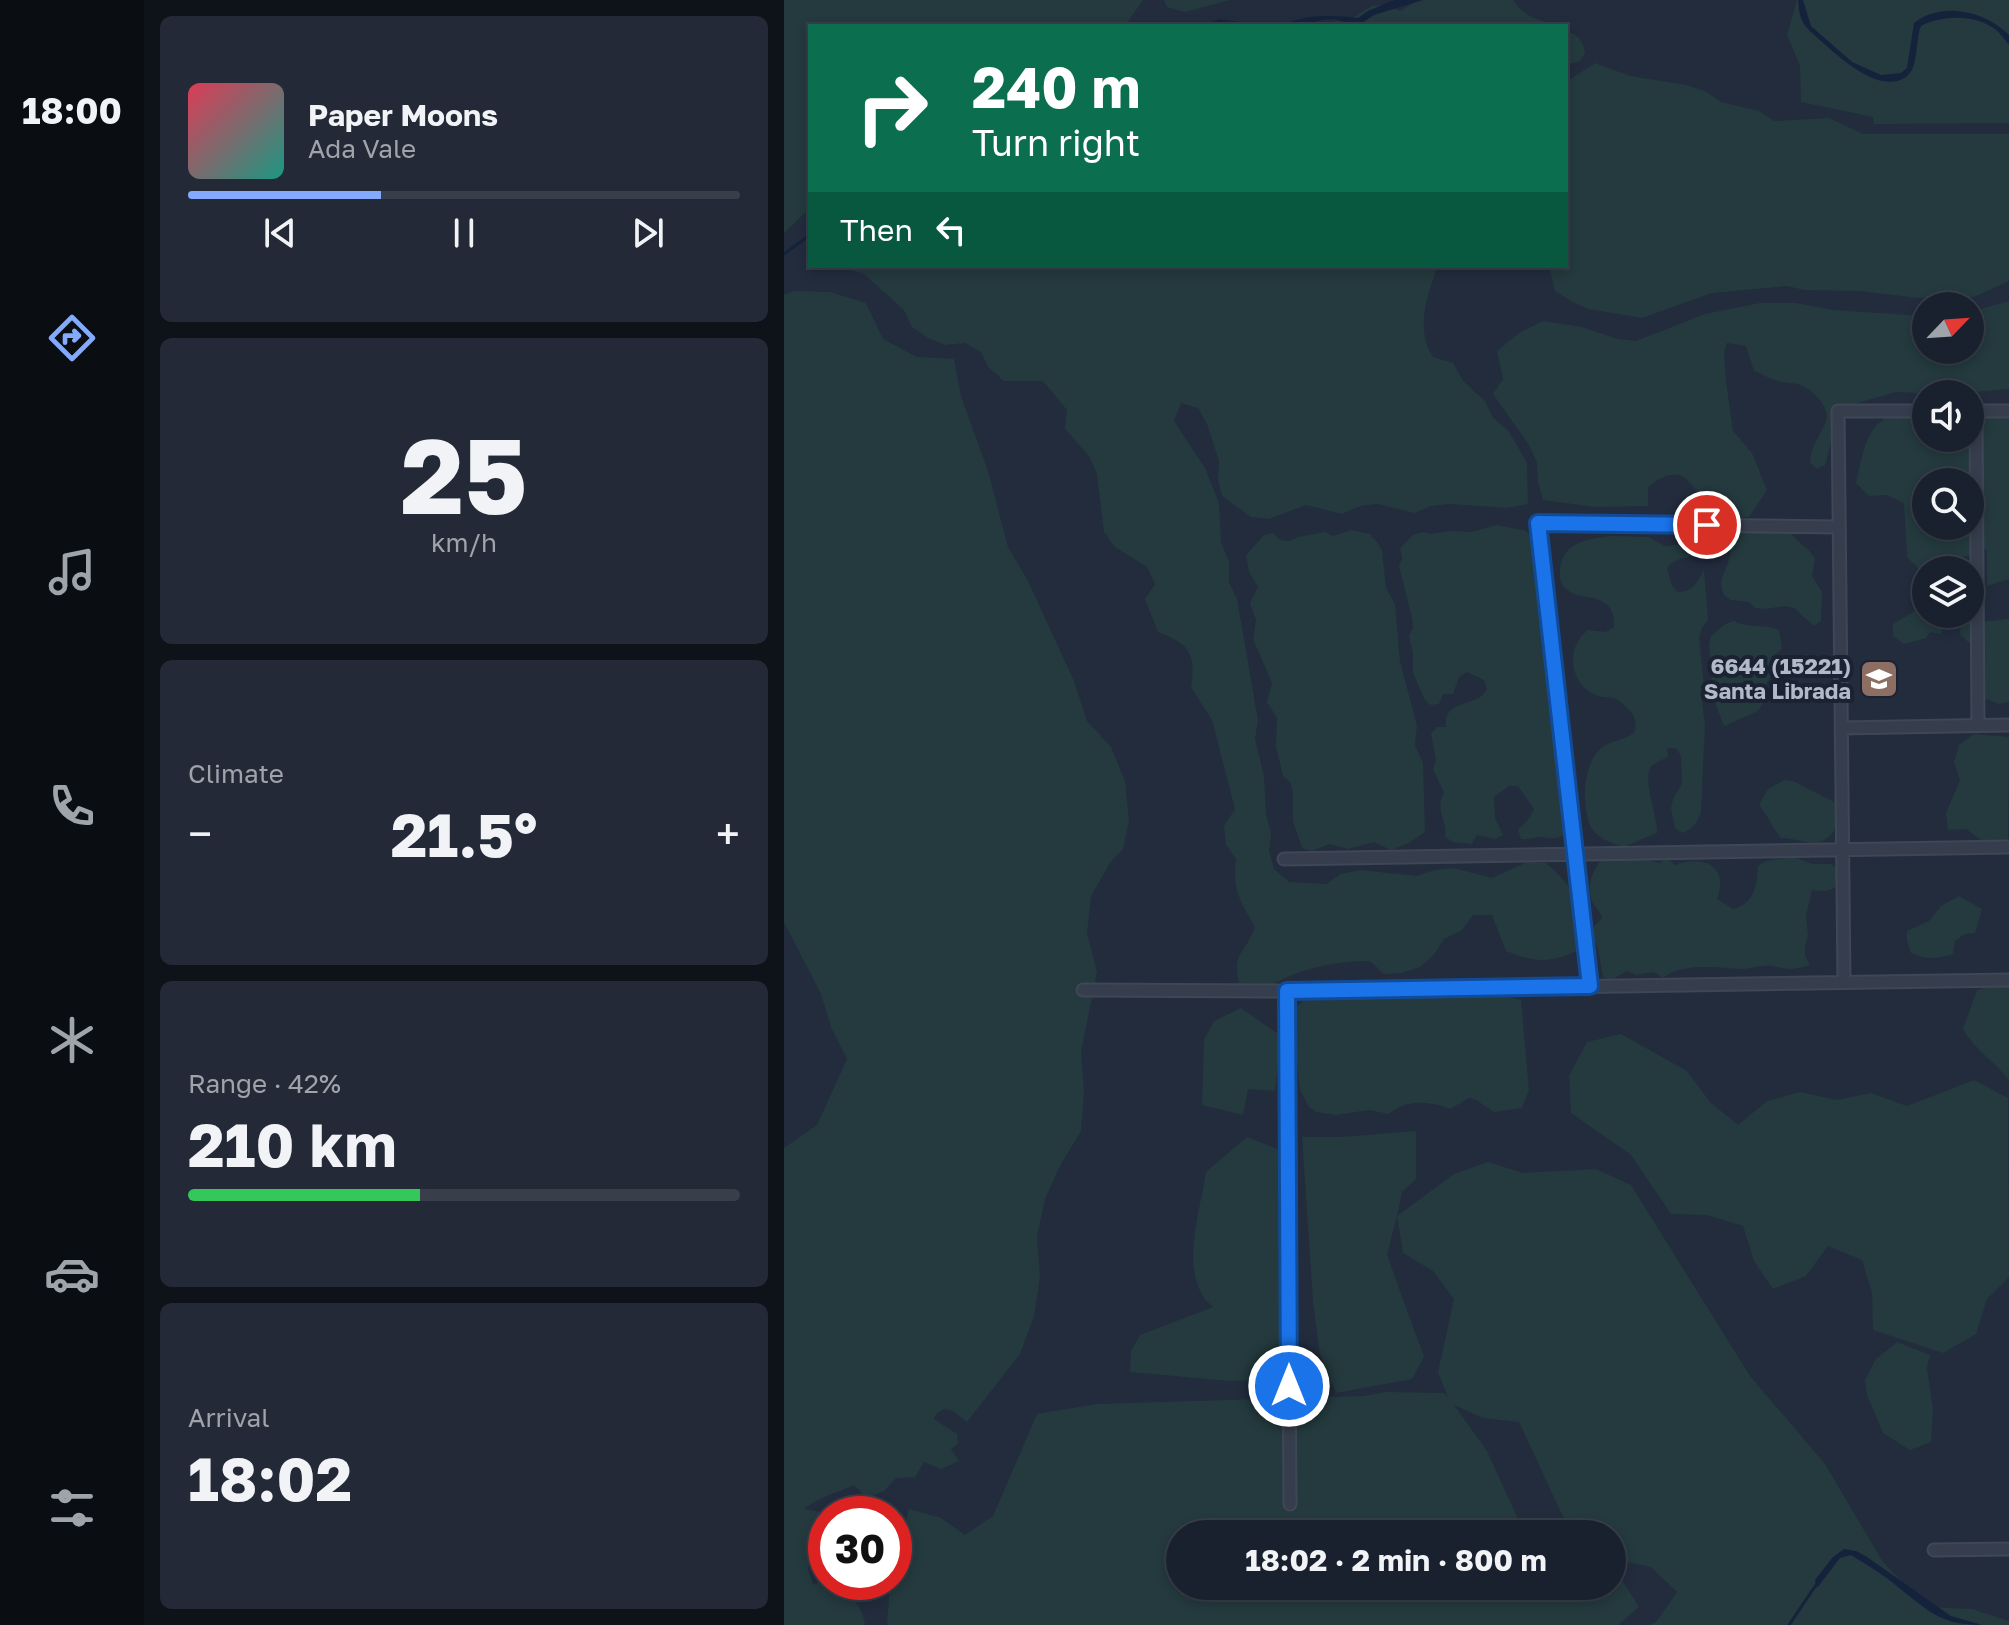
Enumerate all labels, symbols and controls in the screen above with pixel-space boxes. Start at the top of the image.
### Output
text: 240 m [972,53,1141,120]
icon: right [840,56,944,160]
text: 18:00 [22,89,122,132]
text: Paper Moons [308,97,498,133]
text: Turn right [972,121,1140,164]
text: Ada Vale [308,133,416,164]
icon: left [929,208,973,252]
icon: previous [258,211,302,255]
icon: pause [442,211,486,255]
icon: next [626,211,670,255]
text: Then [840,212,913,248]
north arrow [1912,292,1984,364]
map controls [1912,292,1984,628]
icon: directions [44,310,100,366]
button: sound [1912,380,1984,452]
text: 25 [401,412,527,537]
button: search [1912,468,1984,540]
pin [1673,491,1741,559]
icon: arrive [1685,503,1729,547]
text: km/h [431,527,497,558]
icon: music [44,544,100,600]
button: layers [1912,556,1984,628]
place label: 6644 (15221) Santa Librada [1704,652,1851,704]
school or university icon: 6644 (15221) Santa Librada [1858,658,1900,700]
text: Climate [188,758,284,789]
icon: phone [44,778,100,834]
text: 21.5° [391,798,537,870]
text: − [188,807,212,860]
text: + [716,807,740,860]
icon: climate [44,1012,100,1068]
text: Range · 42% [188,1068,341,1099]
text: 210 km [188,1108,397,1180]
icon: car [44,1246,100,1302]
position arrow [1247,1344,1331,1428]
text: Arrival [188,1402,269,1433]
text: 18:02 [188,1442,352,1514]
icon: filters [44,1480,100,1536]
speed limit sign: 30 [808,1496,912,1600]
text: 18:02 · 2 min · 800 m [1245,1542,1547,1578]

